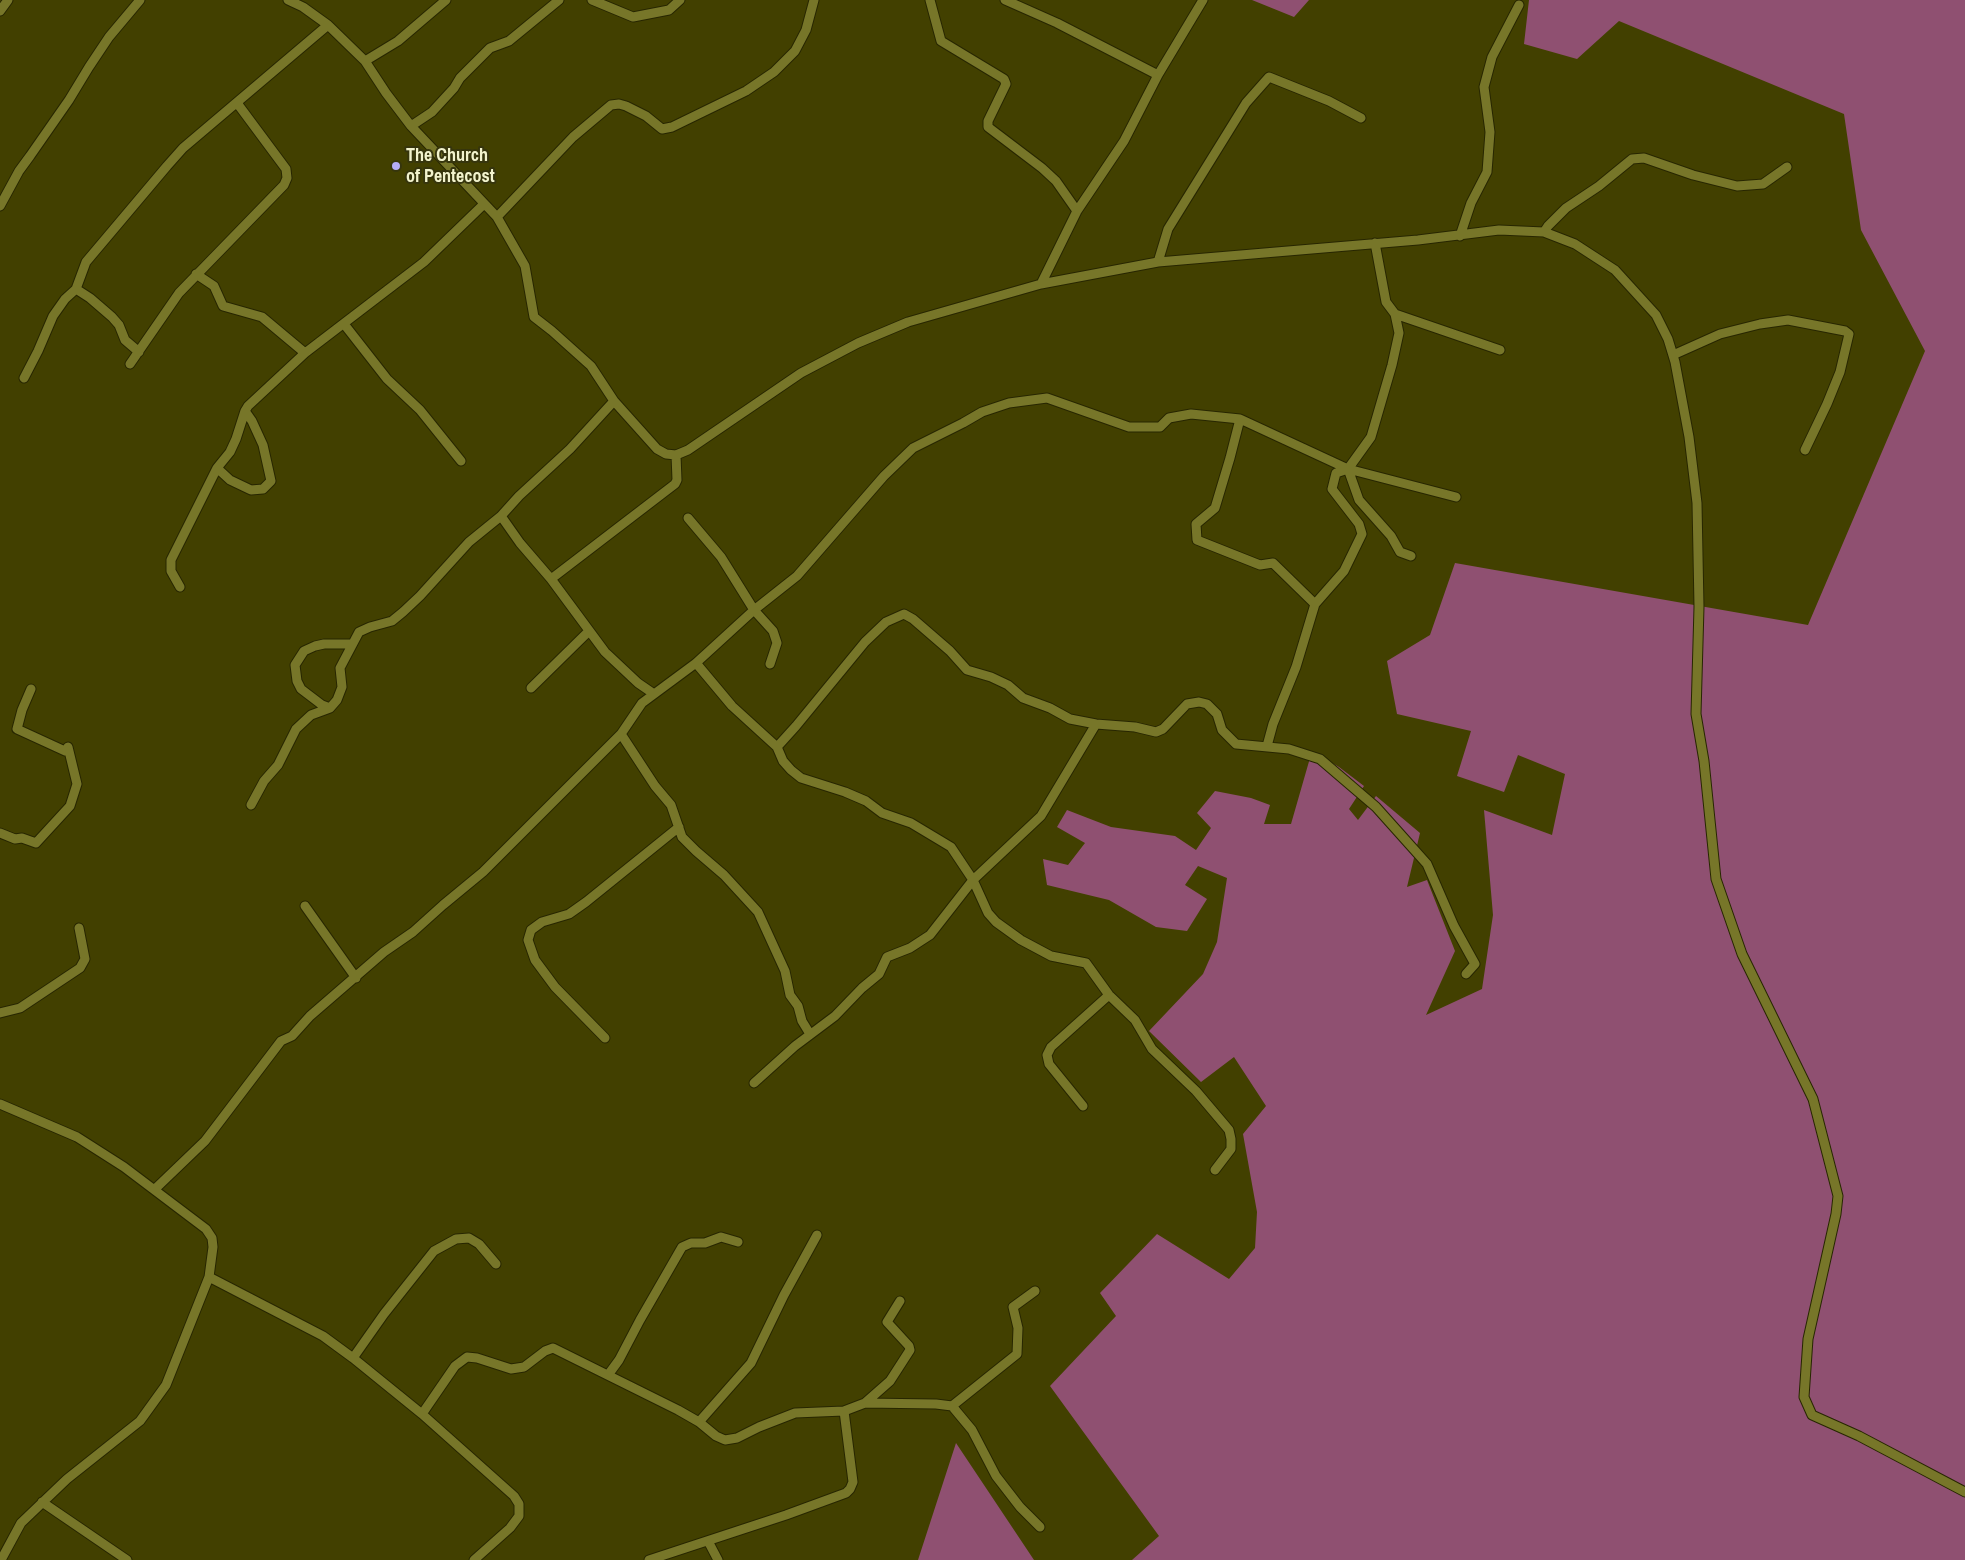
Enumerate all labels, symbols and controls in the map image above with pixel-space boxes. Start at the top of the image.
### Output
place label: The Church of Pentecost [406,145,495,188]
marker: The Church of Pentecost [390,160,402,172]

